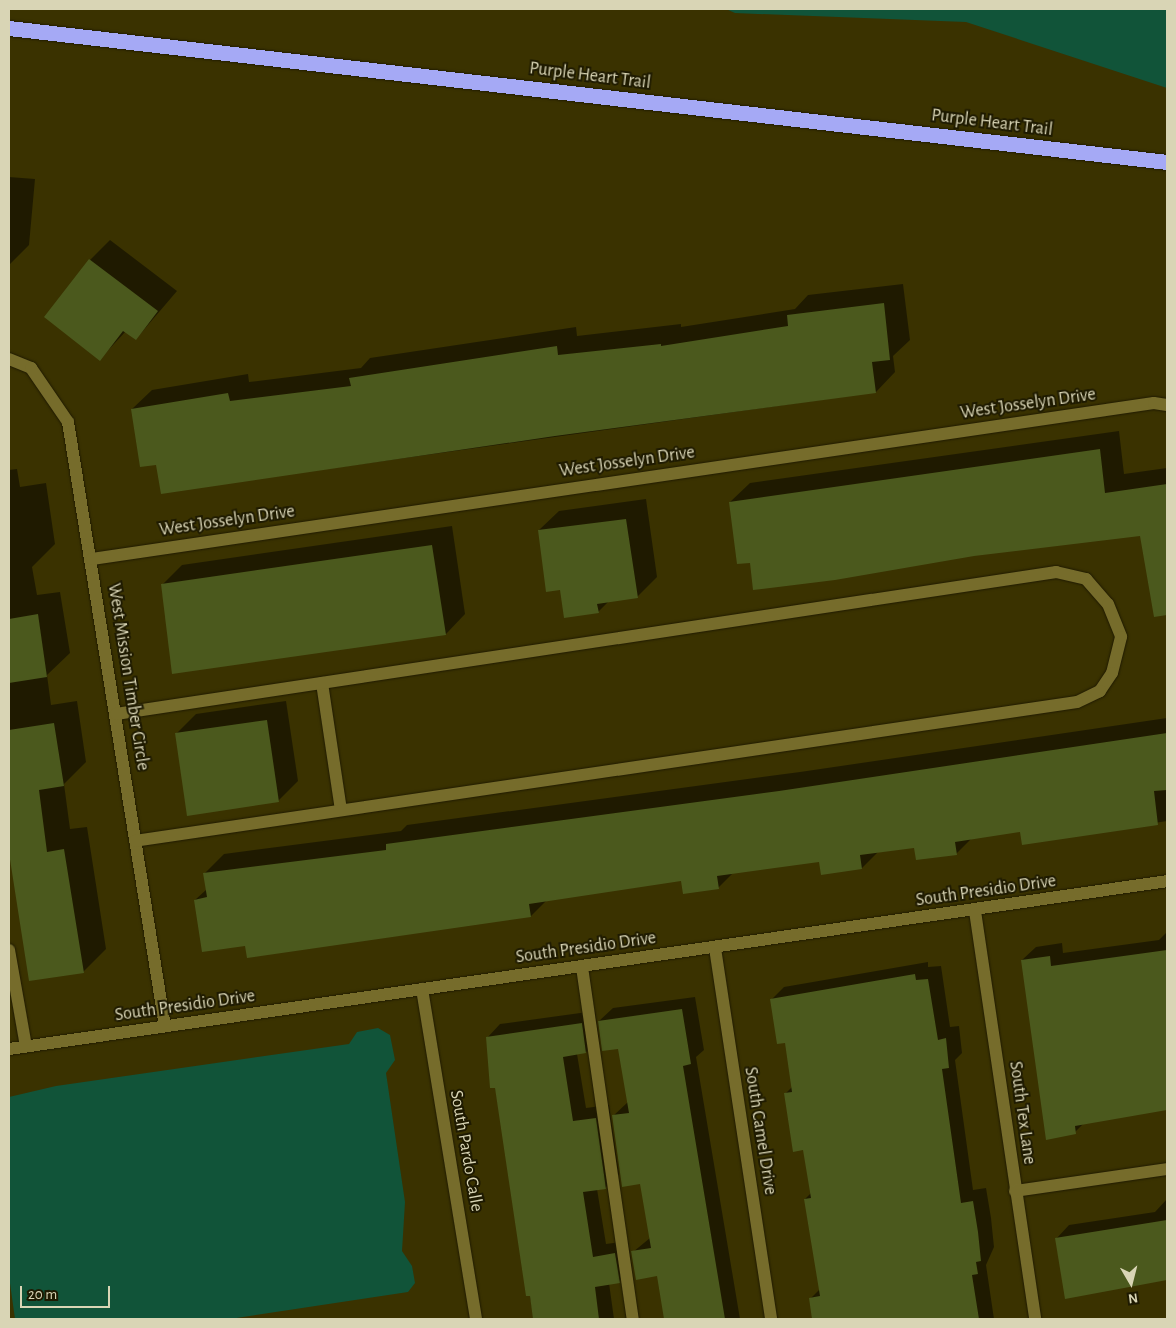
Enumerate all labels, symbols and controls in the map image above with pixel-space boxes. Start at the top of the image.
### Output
street label: Purple Heart Trail [528,58,652,94]
street label: Purple Heart Trail [930,105,1054,141]
street label: West Josselyn Drive [959,384,1097,424]
street label: West Josselyn Drive [558,442,696,482]
street label: West Josselyn Drive [158,501,296,541]
street label: West Mission Timber Circle [103,582,153,772]
street label: South Presidio Drive [914,870,1058,912]
street label: South Presidio Drive [514,927,658,969]
street label: South Presidio Drive [113,985,257,1027]
street label: South Tex Lane [1004,1060,1040,1166]
street label: South Camel Drive [739,1065,781,1197]
street label: South Pardo Calle [445,1089,487,1213]
north arrow [1106,1258,1156,1308]
scale bar [22,1276,112,1308]
text: 20 m [28,1287,57,1302]
text: N [1127,1290,1139,1305]

